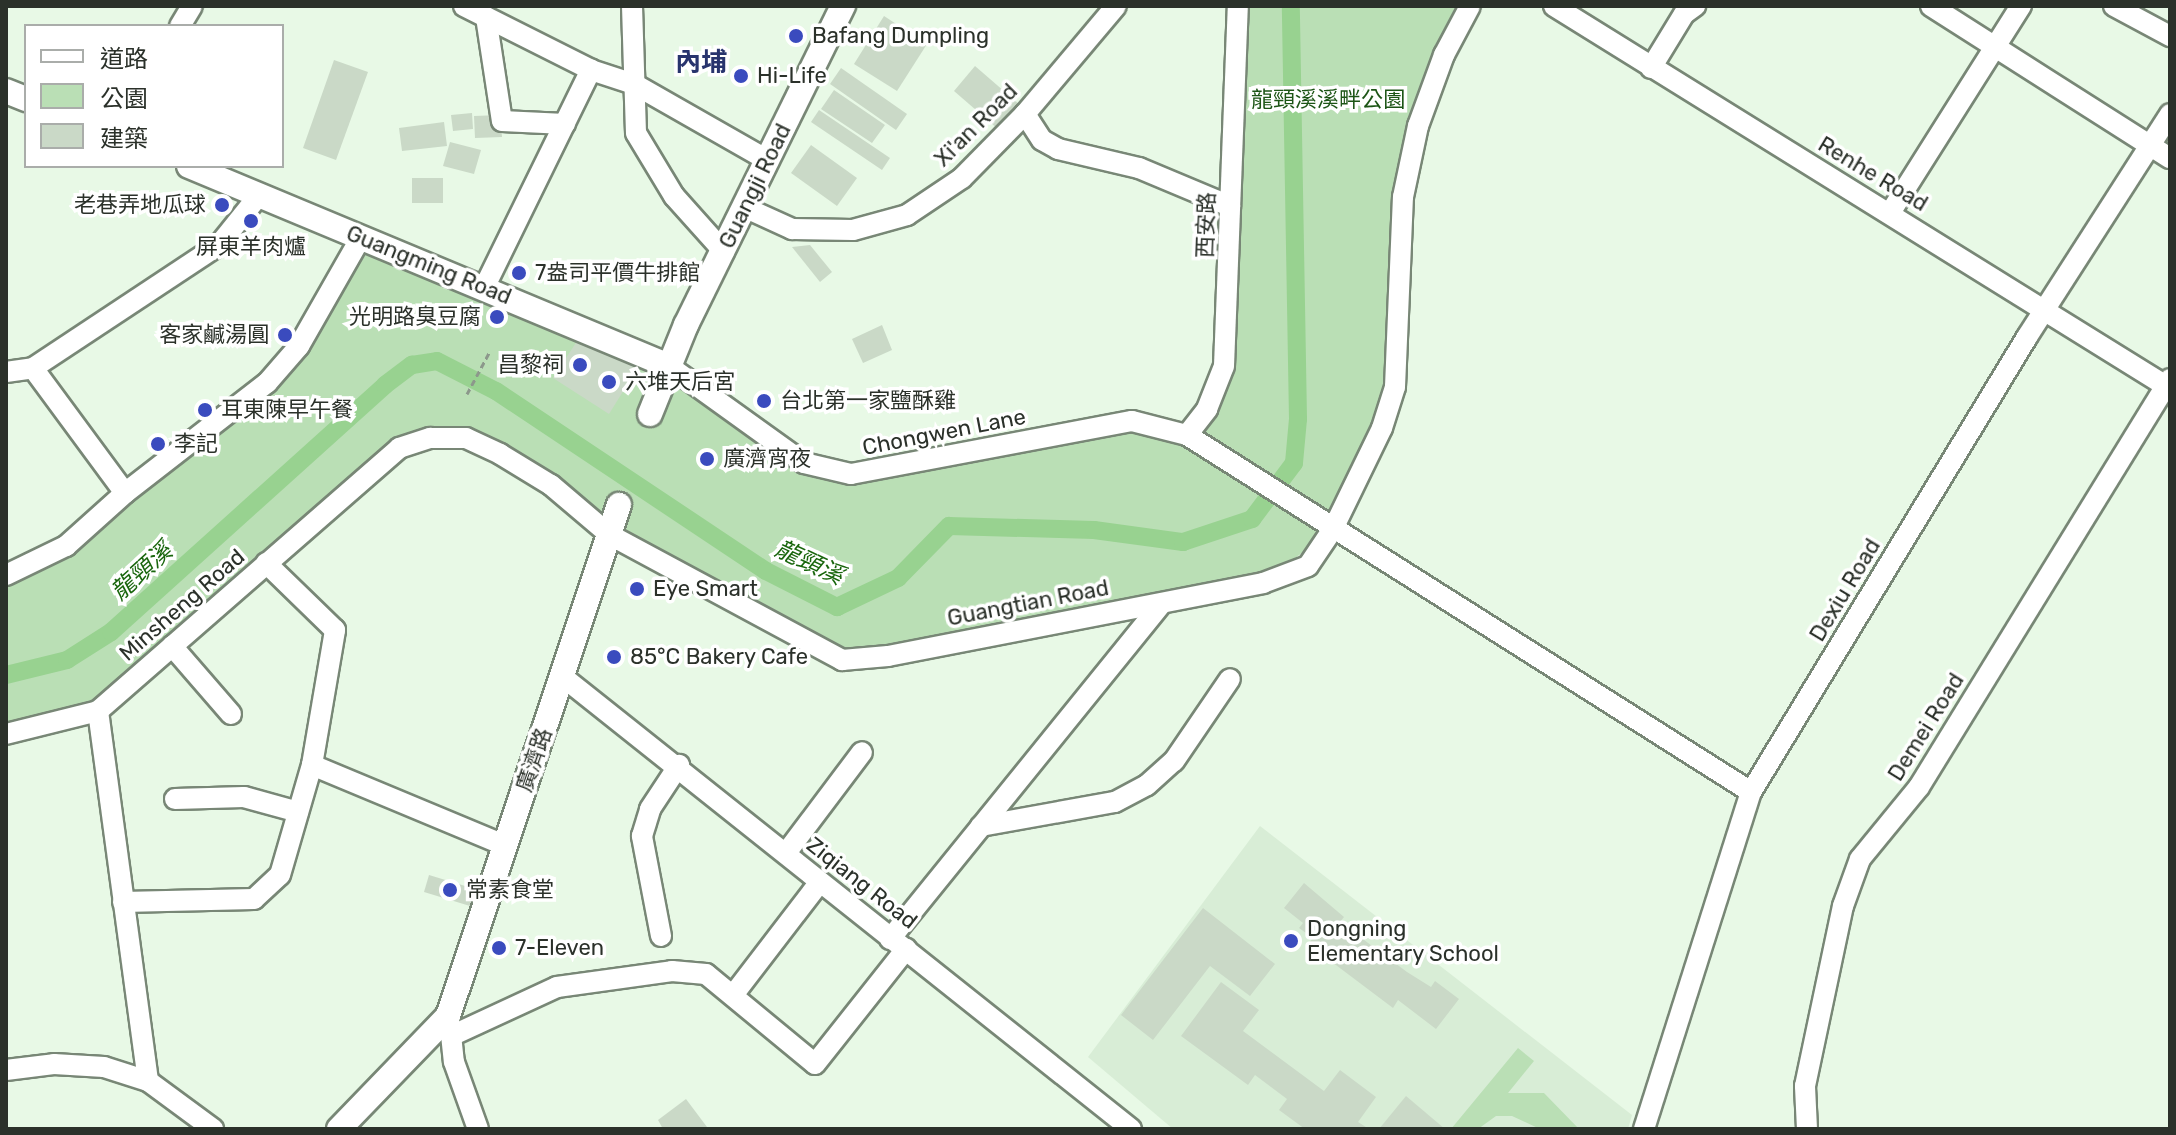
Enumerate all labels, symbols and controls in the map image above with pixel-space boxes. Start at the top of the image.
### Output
place label: Bafang Dumpling [812,23,989,49]
legend [24,24,284,168]
marker: Bafang Dumpling [787,27,805,45]
text: 道路 [100,45,148,73]
district label: 內埔 [675,47,727,79]
place label: Hi-Life [757,63,827,89]
marker: Hi-Life [732,67,750,85]
street label: Xi'an Road [929,78,1023,172]
text: 公園 [100,85,148,113]
park label: 龍頸溪溪畔公園 [1251,87,1405,113]
street label: Guangji Road [713,119,797,253]
text: 建築 [100,125,148,153]
street label: Renhe Road [1813,131,1933,217]
place label: 老巷弄地瓜球 [74,192,206,218]
street label: 西安路 [1192,192,1220,258]
marker: 老巷弄地瓜球 [213,196,231,214]
marker: 屏東羊肉爐 [242,212,260,230]
street label: Guangming Road [343,220,515,310]
place label: 屏東羊肉爐 [196,234,306,260]
place label: 7盎司平價牛排館 [535,260,700,286]
marker: 7盎司平價牛排館 [510,264,528,282]
place label: 光明路臭豆腐 [349,304,481,330]
marker: 光明路臭豆腐 [488,308,506,326]
place label: 客家鹹湯圓 [159,322,269,348]
marker: 客家鹹湯圓 [276,326,294,344]
place label: 昌黎祠 [498,352,564,378]
marker: 昌黎祠 [571,356,589,374]
place label: 六堆天后宮 [625,369,735,395]
marker: 六堆天后宮 [600,373,618,391]
place label: 台北第一家鹽酥雞 [780,388,956,414]
marker: 台北第一家鹽酥雞 [755,392,773,410]
place label: 耳東陳早午餐 [221,397,353,423]
marker: 耳東陳早午餐 [196,401,214,419]
street label: Chongwen Lane [860,403,1028,461]
place label: 李記 [174,431,218,457]
marker: 李記 [149,435,167,453]
place label: 廣濟宵夜 [723,446,811,472]
marker: 廣濟宵夜 [698,450,716,468]
street label: Dexiu Road [1804,534,1886,646]
water label: 龍頸溪 [770,535,848,591]
water label: 龍頸溪 [106,537,178,607]
street label: Minsheng Road [114,544,250,666]
street label: Guangtian Road [945,574,1111,632]
place label: Eye Smart [653,576,758,602]
marker: Eye Smart [628,580,646,598]
place label: 85°C Bakery Cafe [630,644,809,670]
marker: 85°C Bakery Cafe [605,648,623,666]
street label: Demei Road [1882,668,1970,786]
street label: 廣濟路 [511,725,557,795]
street label: Ziqiang Road [801,832,923,934]
place label: 常素食堂 [466,877,554,903]
marker: 常素食堂 [441,881,459,899]
place label: Dongning Elementary School [1307,915,1500,966]
marker: Dongning Elementary School [1282,932,1300,950]
place label: 7-Eleven [515,935,604,961]
marker: 7-Eleven [490,939,508,957]

